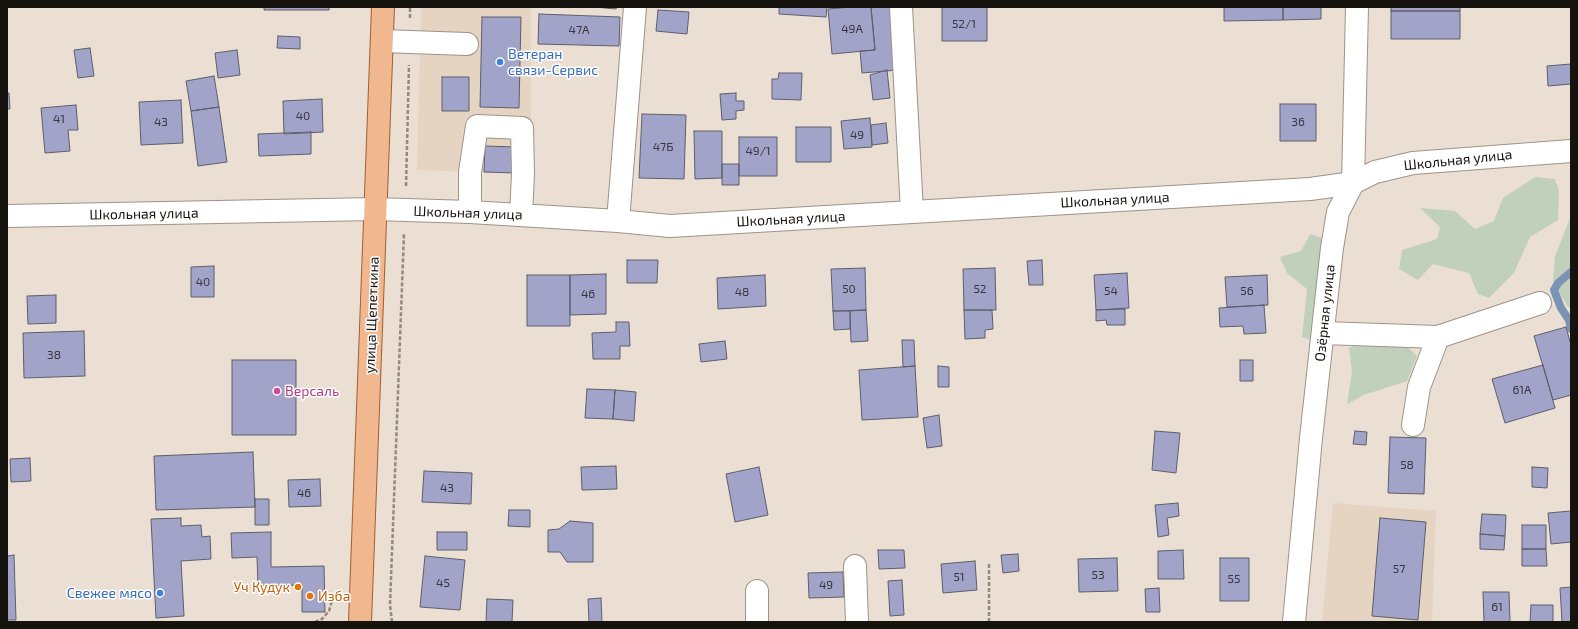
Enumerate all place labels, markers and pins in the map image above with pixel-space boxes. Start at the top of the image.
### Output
place label: Ветеран связи-Сервис [508,46,598,78]
marker: Ветеран связи-Сервис [495,57,505,67]
place label: Версаль [285,383,339,399]
marker: Версаль [272,386,282,396]
place label: Уч Кудук [234,579,290,595]
marker: Уч Кудук [293,582,303,592]
place label: Свежее мясо [67,585,152,601]
marker: Свежее мясо [155,588,165,598]
place label: Изба [318,588,350,604]
marker: Изба [305,591,315,601]

